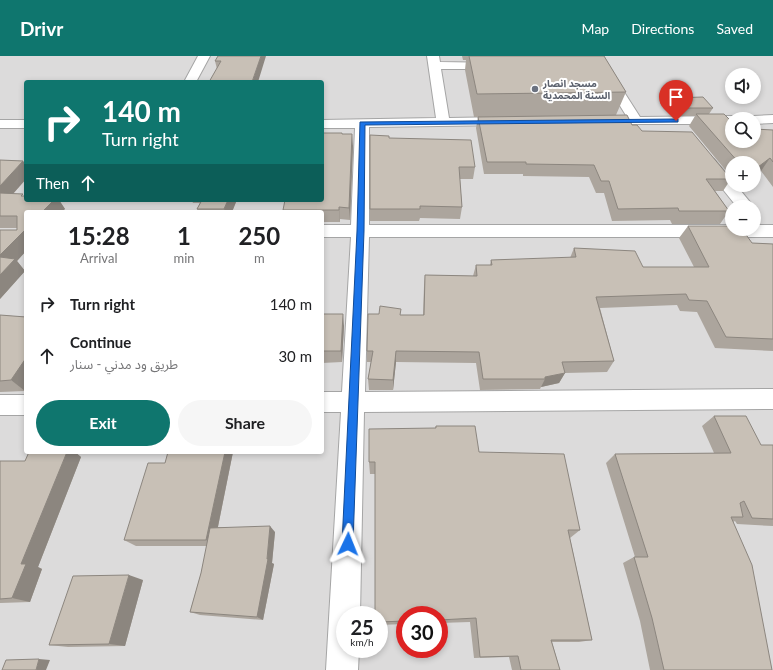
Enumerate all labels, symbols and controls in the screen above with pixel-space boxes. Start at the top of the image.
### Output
text: Drivr [20,17,63,40]
text: Map [582,20,609,37]
text: Directions [631,20,694,37]
text: Saved [716,20,753,37]
map controls [725,68,761,236]
button: sound [725,68,761,104]
place label: مسجد انصار السنة المحمدية [542,77,611,102]
pin [659,80,693,121]
marker: مسجد انصار السنة المحمدية [530,84,540,94]
icon: arrive [665,86,687,108]
text: 140 m [102,94,181,128]
icon: right [36,96,88,148]
button: search [725,112,761,148]
text: Turn right [102,128,179,150]
button: + [725,156,761,192]
icon: ahead [77,172,99,194]
text: Then [36,174,69,192]
button: − [725,200,761,236]
text: 15:28 [68,221,130,250]
text: 1 [177,221,191,250]
text: 250 [238,221,280,250]
text: Arrival [80,250,117,266]
text: min [174,250,195,266]
text: m [254,250,265,266]
icon: right [36,293,58,315]
text: Turn right [70,295,135,313]
text: 140 m [270,295,312,313]
text: Continue [70,333,131,351]
icon: ahead [36,345,58,367]
text: 30 m [278,347,312,365]
text: طريق ود مدني - سنار [70,356,178,372]
button: Exit [36,400,170,446]
button: Share [178,400,312,446]
position arrow [327,523,369,565]
speed limit sign: 30 [396,606,448,658]
text: 25 [350,615,374,639]
text: km/h [350,636,374,648]

